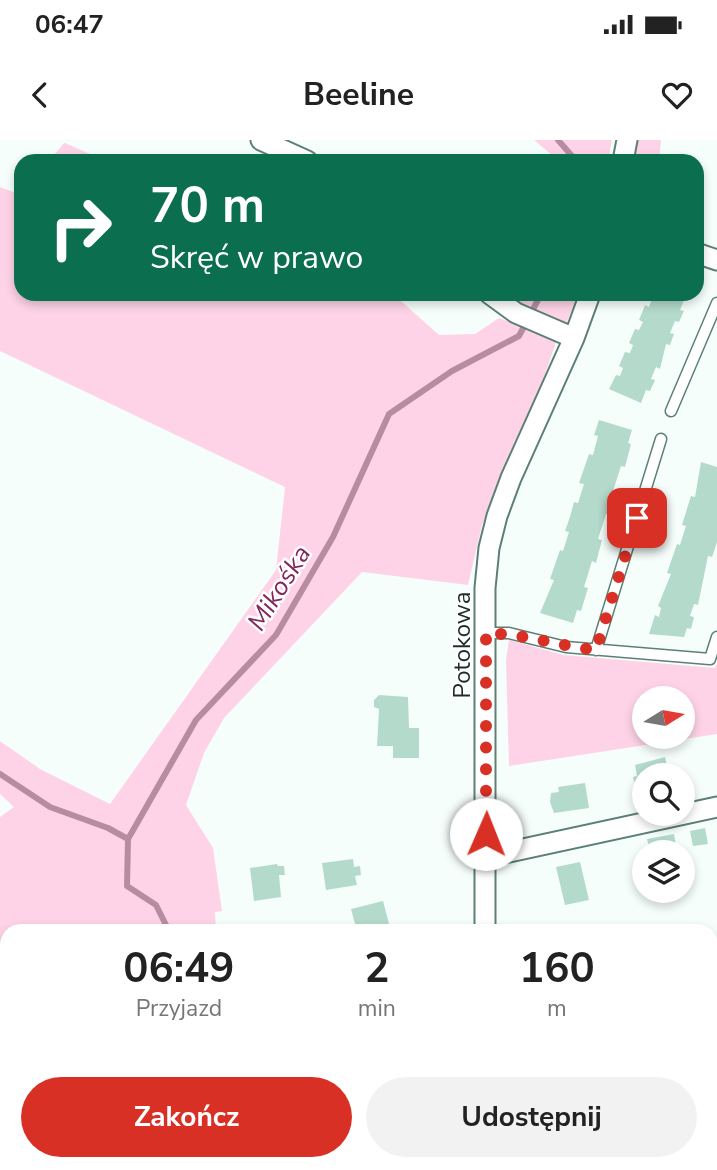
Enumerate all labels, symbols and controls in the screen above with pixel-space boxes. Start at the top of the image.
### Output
text: 06:47 [35,7,104,42]
text: Beeline [303,73,414,116]
icon: back [21,76,59,114]
icon: heart [658,76,696,114]
text: 70 m [150,172,265,239]
icon: right [35,182,126,273]
text: Skręć w prawo [150,236,363,279]
pin [607,488,667,548]
icon: arrive [618,499,656,537]
water label: Mikośka [239,539,319,637]
street label: Potokowa [446,591,478,699]
north arrow [632,686,695,749]
map controls [632,686,695,903]
button: search [632,763,695,826]
position arrow [449,797,523,871]
button: layers [632,840,695,903]
text: 06:49 [123,940,234,997]
text: 2 [364,940,389,997]
text: 160 [519,940,595,997]
text: Przyjazd [136,993,222,1024]
text: min [358,993,396,1024]
text: m [547,993,567,1024]
button: Zakończ [21,1077,352,1157]
button: Udostępnij [366,1077,697,1157]

